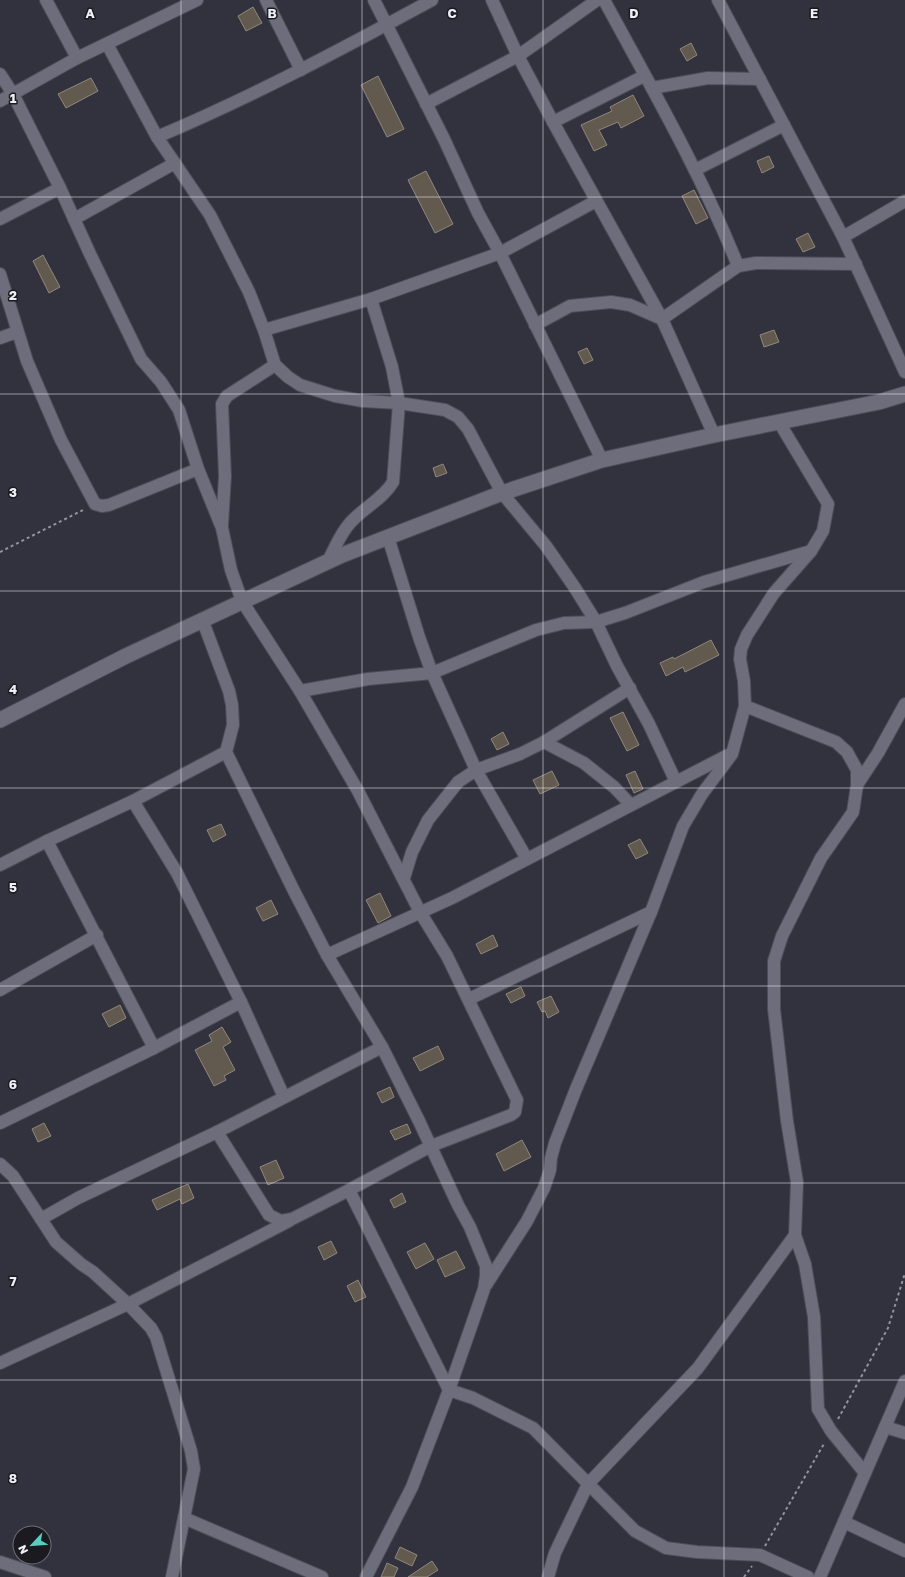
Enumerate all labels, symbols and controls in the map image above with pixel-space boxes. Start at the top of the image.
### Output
text: A [85,5,95,21]
text: B [267,5,277,21]
text: C [447,5,457,21]
text: D [629,5,639,21]
text: E [810,5,818,21]
text: 1 [10,90,17,106]
text: 2 [9,287,17,303]
text: 3 [9,484,17,500]
text: 4 [9,681,17,697]
text: 5 [9,879,17,895]
text: 6 [9,1076,17,1092]
text: 7 [9,1273,17,1289]
text: 8 [9,1470,17,1486]
north arrow [12,1525,52,1565]
text: N [15,1543,30,1556]

